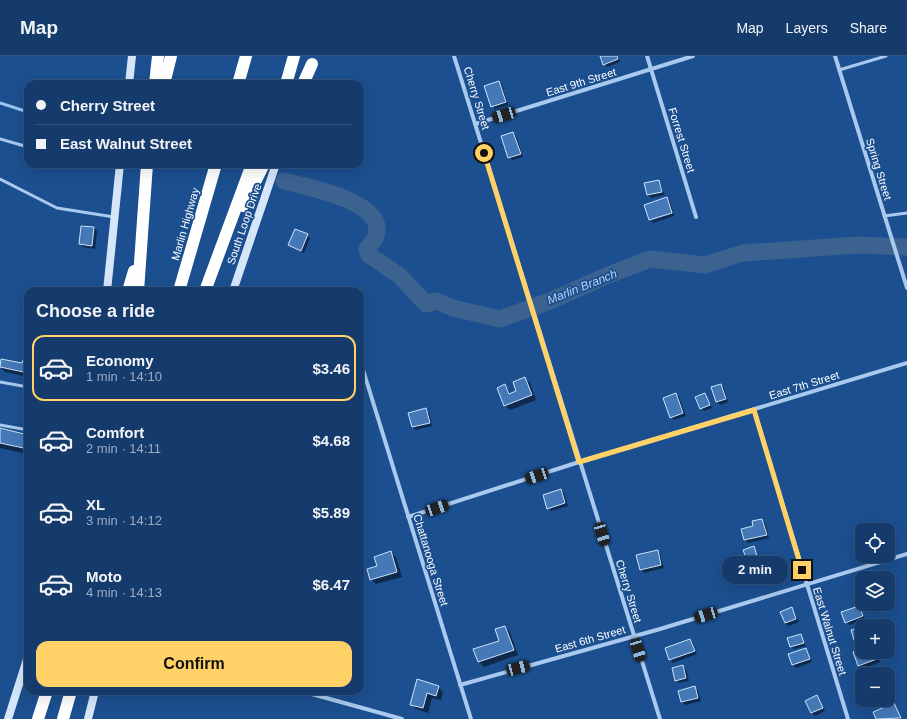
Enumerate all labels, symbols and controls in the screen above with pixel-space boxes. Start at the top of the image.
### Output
text: Map [20,17,58,38]
text: Map [736,20,764,36]
text: Layers [786,20,828,36]
text: Share [850,20,887,36]
street label: Cherry Street [462,65,492,131]
street label: East 9th Street [544,66,618,98]
text: Cherry Street [60,97,155,114]
car [491,106,517,124]
street label: Forrest Street [666,106,698,174]
text: East Walnut Street [60,135,192,152]
street label: Spring Street [864,137,894,201]
route start [475,144,493,162]
street label: South Loop Drive [224,182,264,266]
street label: Marlin Highway [169,186,201,262]
water label: Marlin Branch [545,267,619,307]
text: Choose a ride [36,301,155,321]
icon: car [38,350,74,386]
text: Economy [86,352,154,369]
text: $3.46 [312,360,350,377]
text: 1 min · 14:10 [86,369,162,384]
street label: East 7th Street [767,369,841,401]
icon: car [38,422,74,458]
text: Comfort [86,424,144,441]
text: $4.68 [312,432,350,449]
text: 2 min · 14:11 [86,441,161,456]
car [524,467,550,485]
icon: car [38,494,74,530]
text: XL [86,496,105,513]
car [424,499,450,517]
text: $5.89 [312,504,350,521]
text: 3 min · 14:12 [86,513,162,528]
street label: Chattanooga Street [411,513,451,607]
car [593,521,611,547]
map controls [855,523,895,707]
button: locate [855,523,895,563]
callout: 2 min [722,556,788,584]
street label: Cherry Street [614,558,644,624]
route end [793,561,811,579]
text: 2 min [738,562,772,577]
icon: car [38,566,74,602]
text: Moto [86,568,122,585]
button: layers [855,571,895,611]
text: $6.47 [312,576,350,593]
text: 4 min · 14:13 [86,585,162,600]
street label: East Walnut Street [811,586,849,676]
car [693,606,719,624]
button: + [855,619,895,659]
street label: East 6th Street [553,623,627,655]
car [629,637,647,663]
button: Confirm [36,641,352,687]
car [505,659,531,677]
button: − [855,667,895,707]

